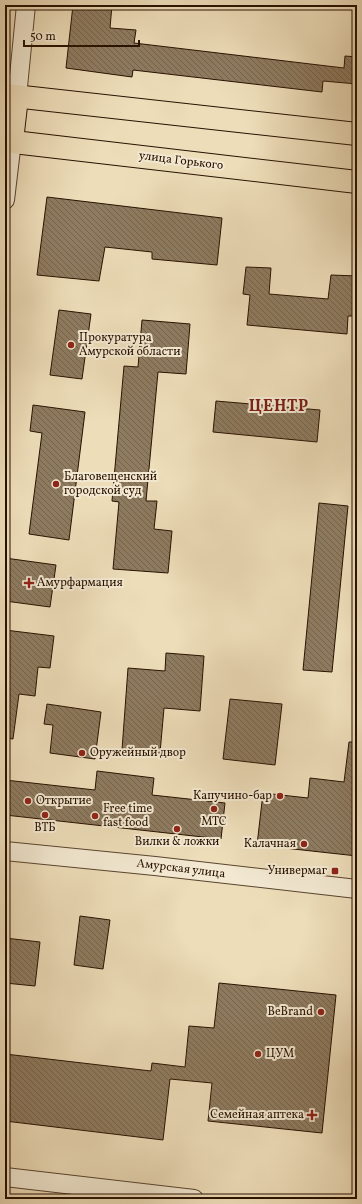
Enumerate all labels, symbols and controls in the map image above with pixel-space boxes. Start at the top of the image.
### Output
scale bar [24,22,139,48]
text: 50 m [30,29,56,45]
street label: улица Горького [138,148,224,174]
place label: Прокуратура Амурской области [79,330,180,360]
marker: Прокуратура Амурской области [66,340,76,350]
district label: ЦЕНТР [249,396,309,418]
place label: Благовещенский городской суд [64,469,157,499]
marker: Благовещенский городской суд [51,479,61,489]
place label: Амурфармация [37,575,123,591]
marker: Амурфармация [24,578,34,588]
place label: Оружейный двор [90,745,186,761]
marker: Оружейный двор [77,748,87,758]
place label: Капучино-бар [193,788,272,804]
marker: Капучино-бар [275,791,285,801]
place label: Открытие [36,793,92,809]
marker: Открытие [23,796,33,806]
place label: Free time fast food [103,801,153,831]
marker: МТС [209,804,219,814]
marker: ВТБ [40,810,50,820]
marker: Free time fast food [90,811,100,821]
place label: МТС [201,814,227,830]
place label: ВТБ [34,820,56,836]
marker: Вилки & ложки [172,824,182,834]
place label: Вилки & ложки [135,834,219,850]
place label: Калачная [244,836,296,852]
marker: Калачная [299,839,309,849]
street label: Амурская улица [136,856,226,882]
place label: Универмаг [268,863,328,879]
marker: Универмаг [330,866,340,876]
place label: BeBrand [267,1004,313,1020]
marker: BeBrand [316,1007,326,1017]
place label: ЦУМ [266,1046,294,1062]
marker: ЦУМ [253,1049,263,1059]
place label: Семейная аптека [210,1107,304,1123]
marker: Семейная аптека [307,1110,317,1120]

